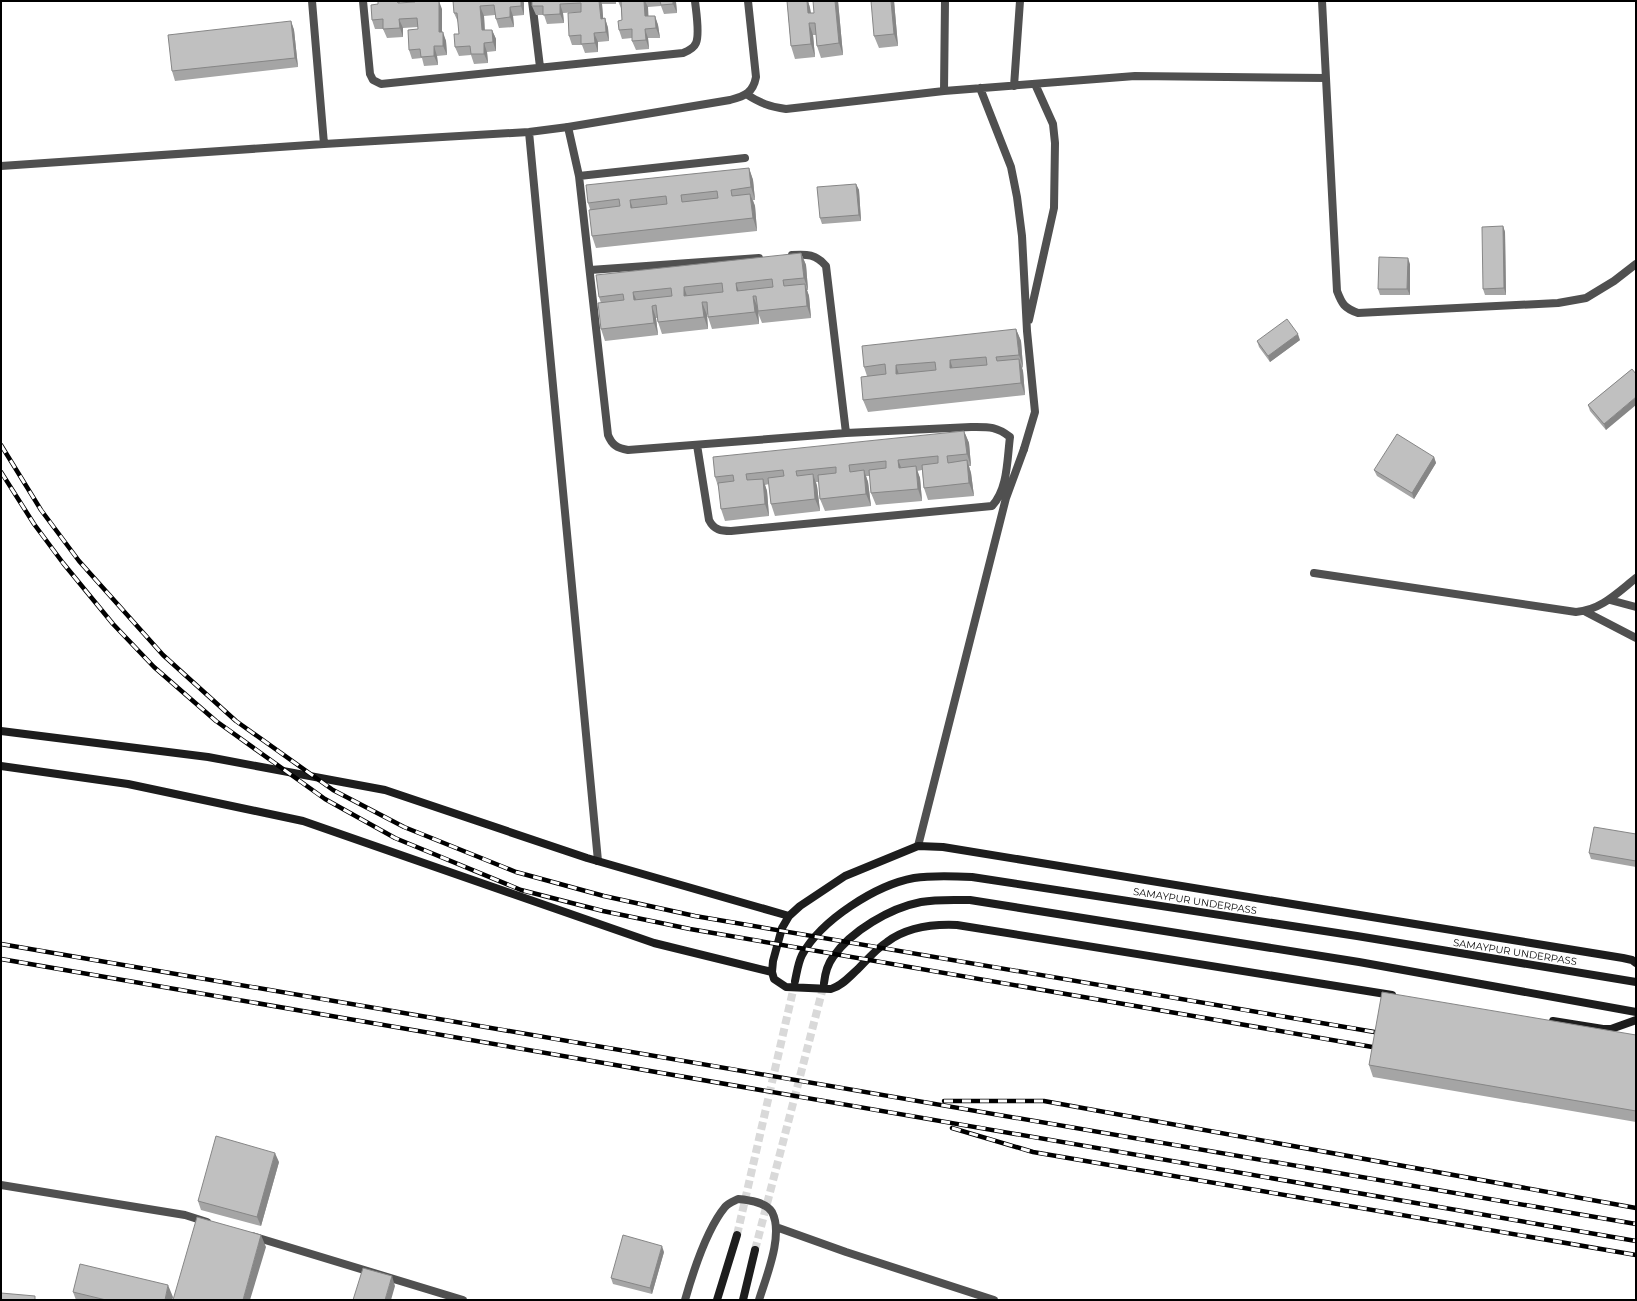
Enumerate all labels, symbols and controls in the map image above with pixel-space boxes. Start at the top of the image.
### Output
street label: SAMAYPUR UNDERPASS [1132,885,1258,917]
street label: SAMAYPUR UNDERPASS [1452,936,1578,968]

